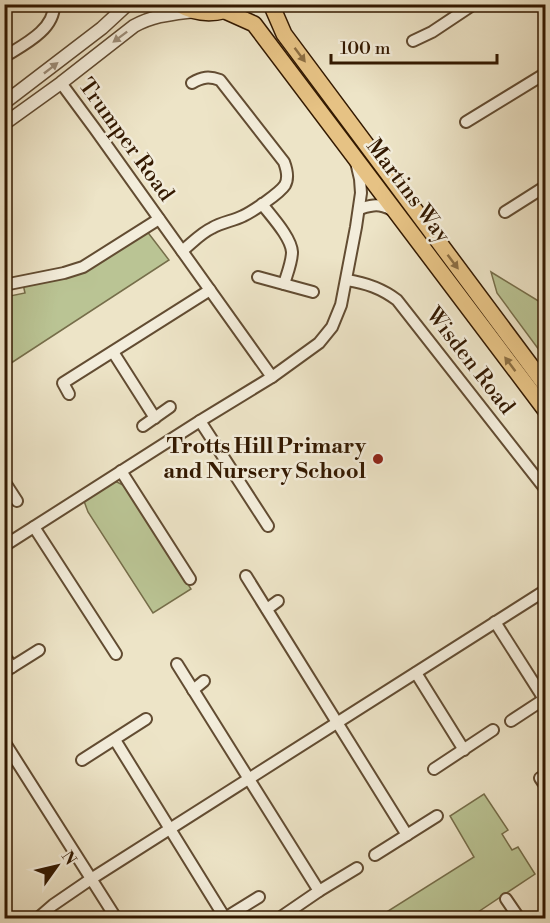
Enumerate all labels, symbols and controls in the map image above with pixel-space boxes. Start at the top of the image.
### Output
scale bar [331,27,498,65]
one-way arrow [113,30,128,42]
text: 100 m [340,37,391,60]
one-way arrow [293,48,305,63]
one-way arrow [43,62,59,74]
street label: Trumper Road [72,73,180,207]
street label: Martins Way [360,134,456,249]
one-way arrow [447,255,459,270]
street label: Wisden Road [419,301,520,420]
one-way arrow [504,356,516,372]
place label: Trotts Hill Primary and Nursery School [163,433,367,485]
marker: Trotts Hill Primary and Nursery School [371,452,385,466]
north arrow [27,836,87,896]
text: N [57,847,81,869]

